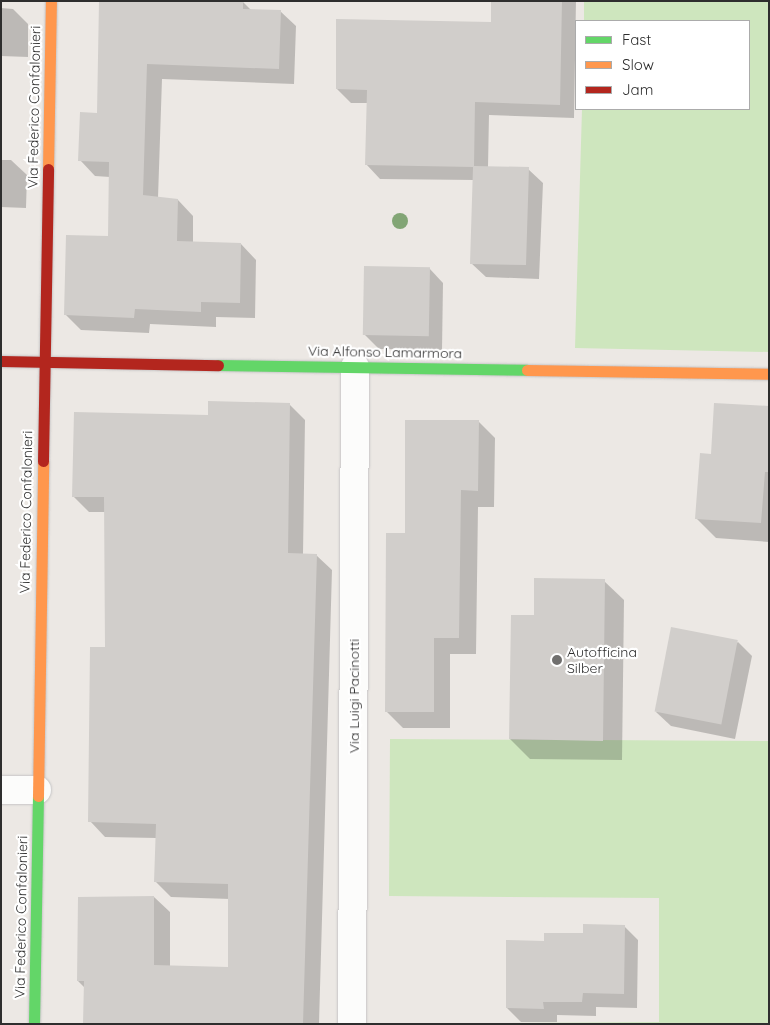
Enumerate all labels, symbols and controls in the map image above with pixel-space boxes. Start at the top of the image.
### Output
legend [575,20,750,110]
street label: Via Federico Confalonieri [24,26,44,188]
text: Fast [622,30,651,49]
text: Slow [622,55,654,74]
text: Jam [622,80,653,99]
street label: Via Alfonso Lamarmora [308,342,462,362]
street label: Via Federico Confalonieri [16,431,36,593]
street label: Via Luigi Pacinotti [346,639,362,753]
place label: Autofficina Silber [567,644,637,676]
marker: Autofficina Silber [551,654,563,666]
street label: Via Federico Confalonieri [11,836,31,998]

